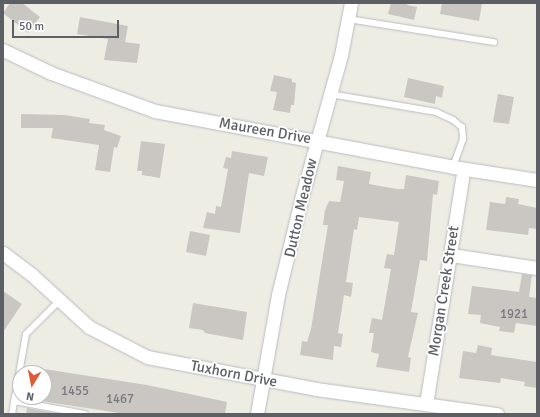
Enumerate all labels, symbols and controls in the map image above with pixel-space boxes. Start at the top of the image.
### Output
scale bar [14,12,121,38]
text: 50 m [19,19,44,34]
street label: Maureen Drive [218,114,312,148]
street label: Dutton Meadow [281,157,321,259]
street label: Morgan Creek Street [425,225,463,357]
house number: 1921 [500,306,528,322]
street label: Tuxhorn Drive [189,357,279,391]
north arrow [12,365,52,405]
house number: 1455 [61,383,89,399]
text: N [25,389,35,403]
house number: 1467 [106,391,134,407]

